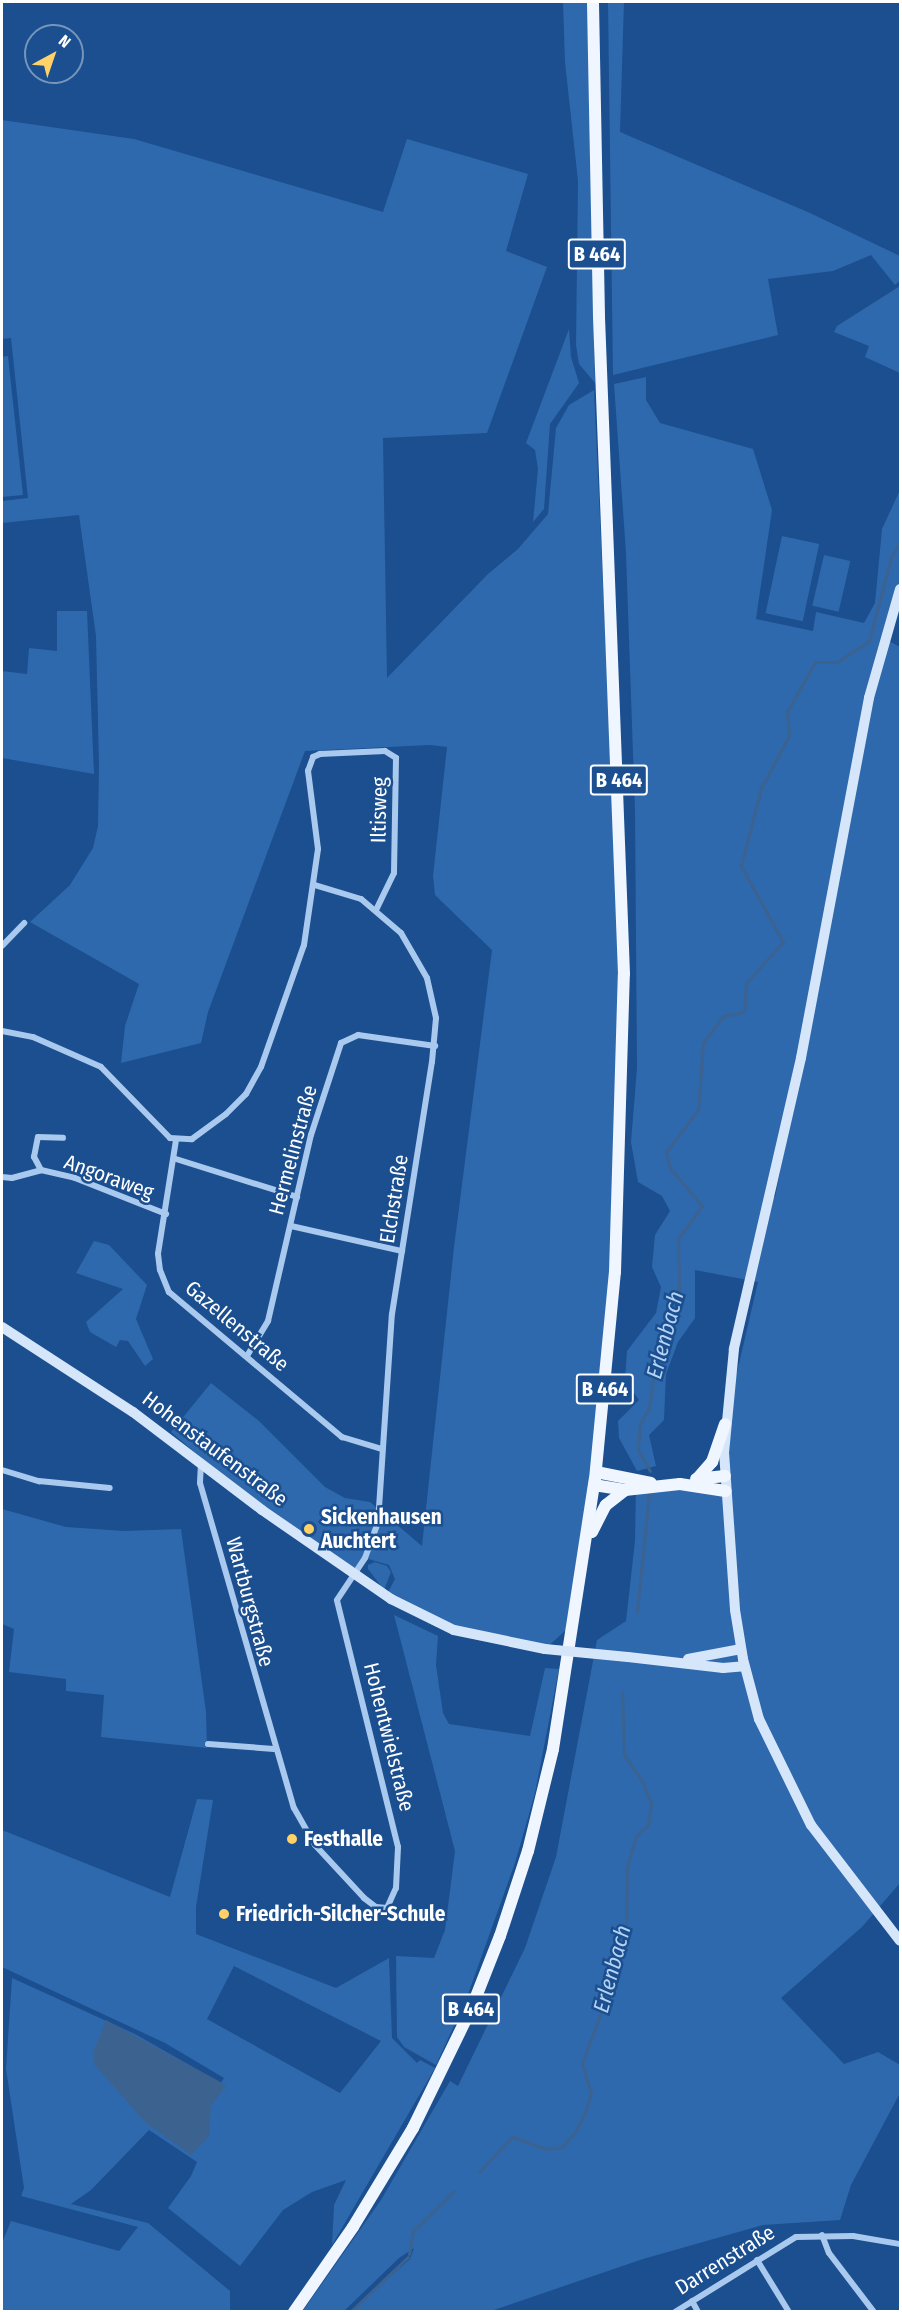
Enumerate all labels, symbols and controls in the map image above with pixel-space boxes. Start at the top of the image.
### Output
north arrow [24,24,84,84]
text: N [55,31,74,52]
road number: B 464 [567,237,627,271]
road number: B 464 [589,763,649,797]
street label: Iltisweg [366,777,392,843]
street label: Hermelinstraße [264,1082,322,1218]
street label: Angoraweg [61,1149,157,1205]
street label: Elchstraße [375,1153,413,1245]
street label: Gazellenstraße [180,1275,294,1377]
water label: Erlenbach [641,1288,689,1382]
road number: B 464 [575,1372,635,1406]
street label: Hohenstaufenstraße [137,1386,293,1512]
place label: Sickenhausen Auchtert [321,1504,442,1554]
marker: Sickenhausen Auchtert [302,1522,316,1536]
street label: Wartburgstraße [221,1535,279,1669]
street label: Hohentwielstraße [358,1660,420,1814]
place label: Festhalle [304,1826,383,1852]
marker: Festhalle [285,1832,299,1846]
place label: Friedrich-Silcher-Schule [236,1901,445,1927]
marker: Friedrich-Silcher-Schule [217,1907,231,1921]
water label: Erlenbach [588,1922,636,2016]
road number: B 464 [441,1992,501,2026]
street label: Darrenstraße [671,2220,779,2300]

